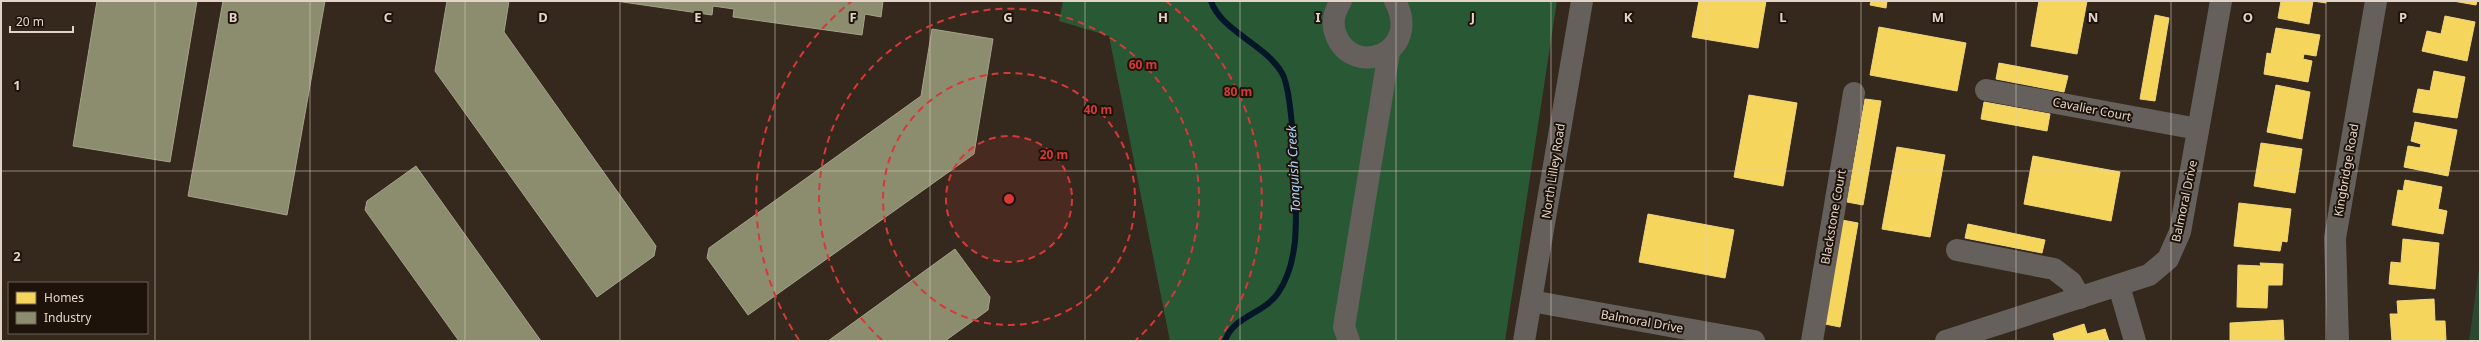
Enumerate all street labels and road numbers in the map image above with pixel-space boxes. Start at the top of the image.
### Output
street label: Cavalier Court [2051,93,2133,125]
street label: North Lilley Road [1537,122,1569,220]
street label: Kingbridge Road [2329,122,2363,218]
street label: Balmoral Drive [2167,158,2201,244]
street label: Blackstone Court [1816,168,1850,266]
street label: Balmoral Drive [1599,305,1685,337]

